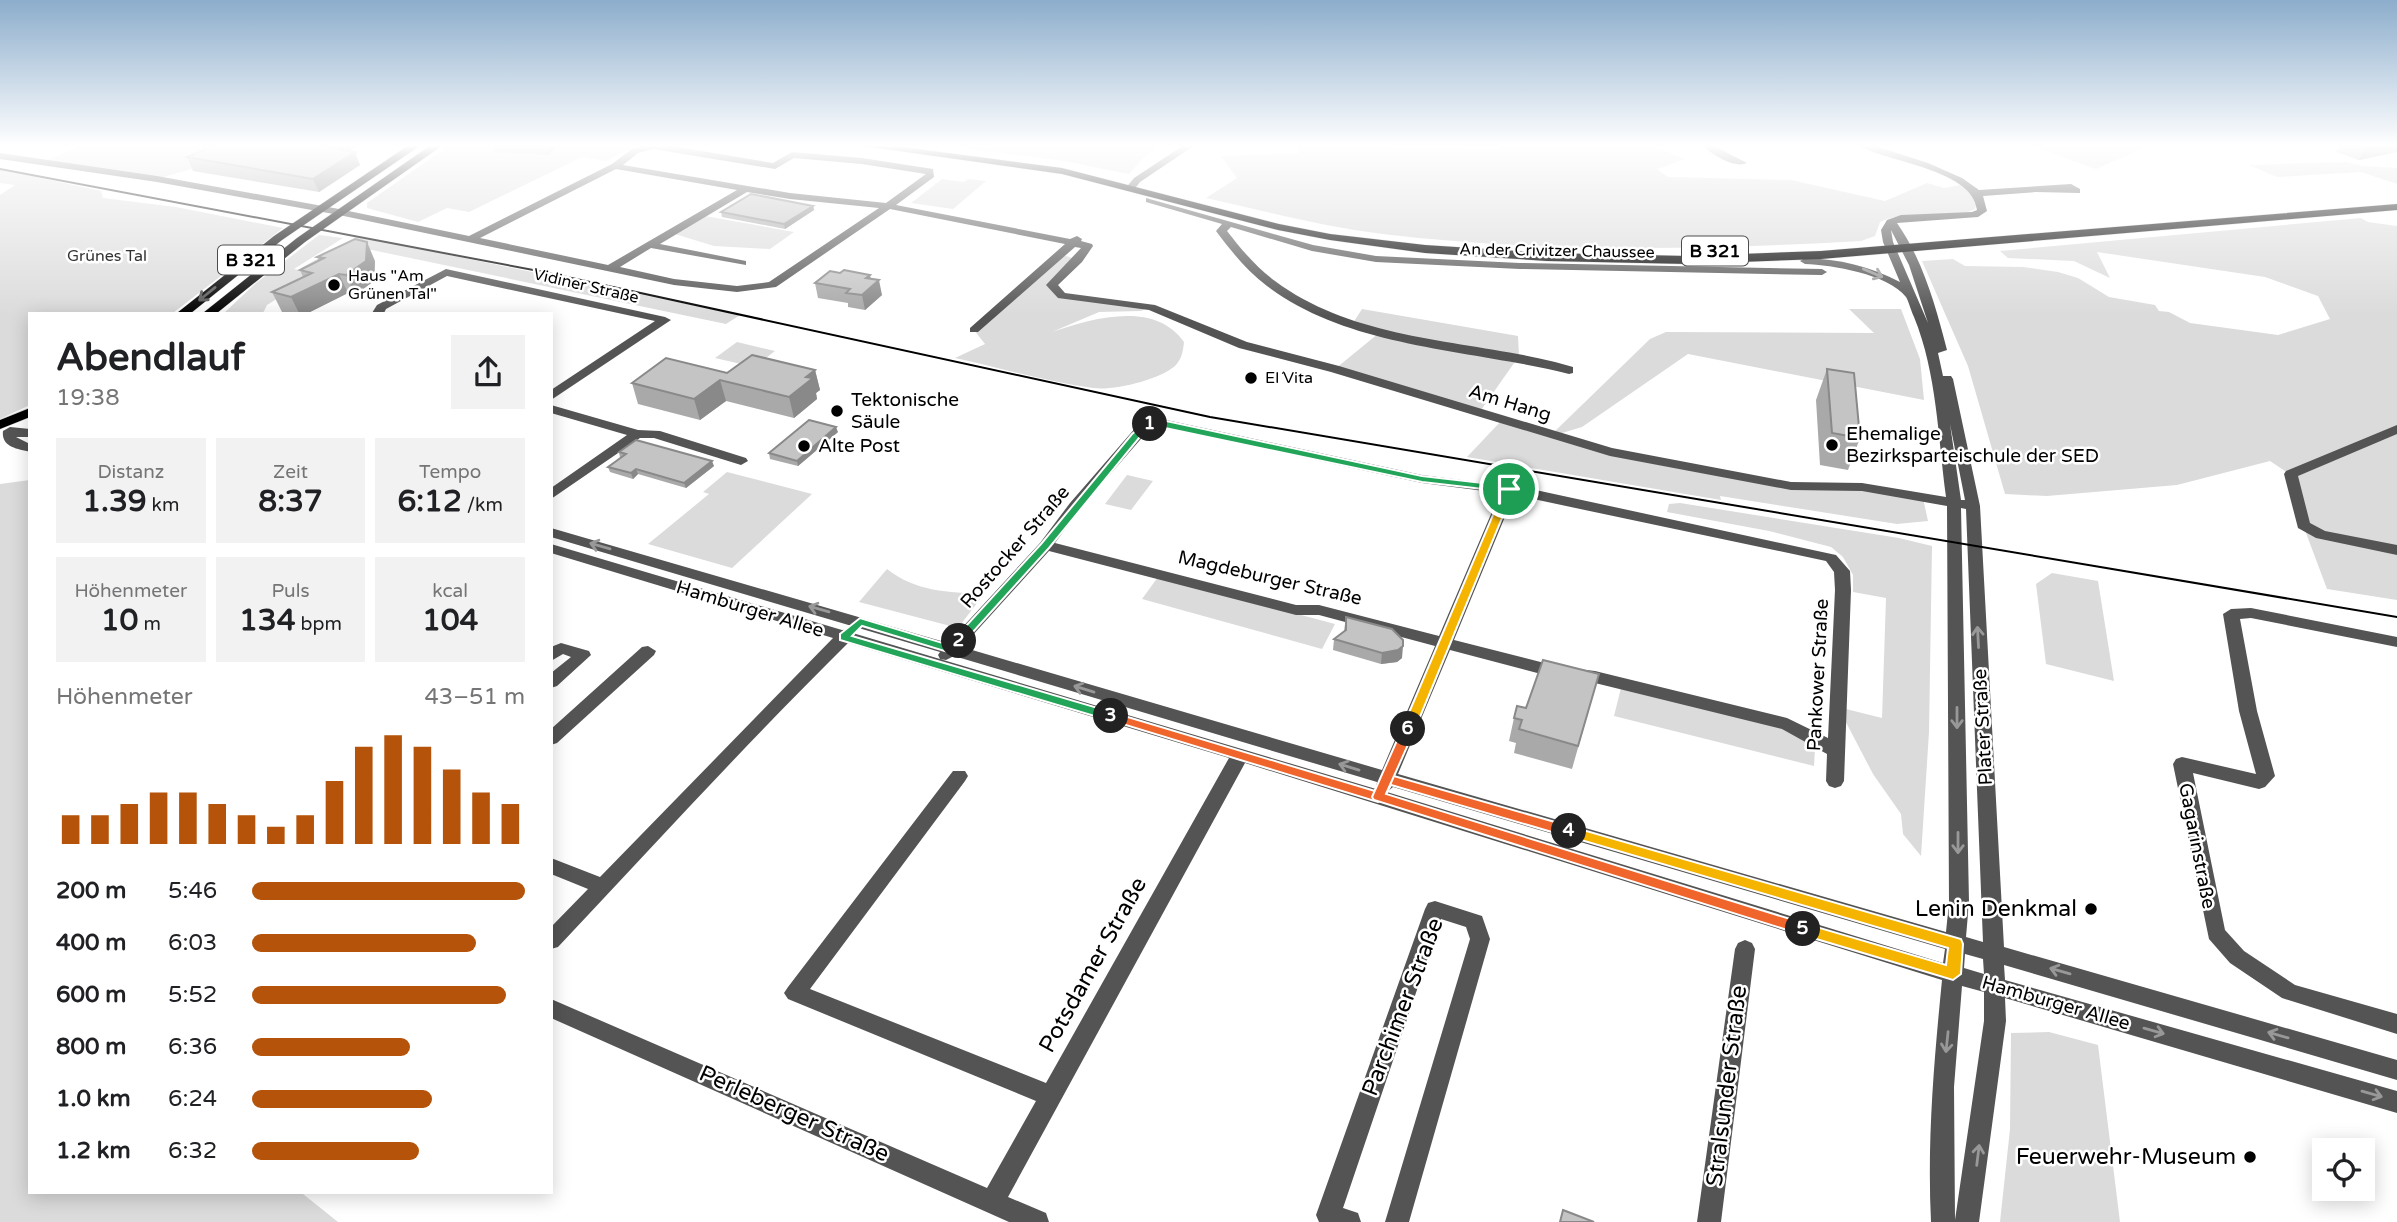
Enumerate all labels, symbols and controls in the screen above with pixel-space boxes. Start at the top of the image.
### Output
road number: B 321 [1682,236,1748,265]
street label: An der Crivitzer Chaussee [1459,239,1655,263]
park label: Grünes Tal [67,246,147,266]
road number: B 321 [218,246,284,274]
street label: Vidiner Straße [531,264,641,308]
place label: Haus "Am Grünen Tal" [348,266,437,304]
one-way arrow [1862,268,1883,281]
marker: Haus "Am Grünen Tal" [326,277,342,293]
one-way arrow [198,286,217,301]
text: Abendlauf [56,335,245,381]
button: share [451,335,525,409]
place label: El´Vita [1265,368,1313,388]
marker: El´Vita [1243,370,1259,386]
street label: Am Hang [1466,380,1554,426]
text: 19:38 [56,384,120,412]
place label: Tektonische Säule [851,389,959,433]
marker: Tektonische Säule [829,403,845,419]
pin: 1 [1132,406,1168,442]
text: 1 [1144,412,1155,434]
place label: Ehemalige Bezirksparteischule der SED [1846,423,2099,467]
place label: Alte Post [818,435,900,457]
marker: Ehemalige Bezirksparteischule der SED [1824,437,1840,453]
marker: Alte Post [796,438,812,454]
pin [1479,459,1539,519]
text: Distanz [97,461,164,483]
text: Zeit [273,461,308,483]
text: Tempo [419,461,481,483]
icon: arrive [1490,470,1528,508]
street label: Rostocker Straße [956,481,1074,613]
text: 1.39 [82,483,147,520]
text: 8:37 [258,483,323,520]
text: 6:12 [397,483,462,520]
text: km [147,494,179,516]
text: /km [462,494,503,516]
one-way arrow [590,538,612,551]
street label: Magdeburger Straße [1176,546,1364,610]
street label: Hamburger Allee [674,576,826,642]
text: Höhenmeter [74,580,187,602]
text: Puls [271,580,310,602]
text: kcal [432,580,468,602]
street label: Pankower Straße [1803,598,1833,752]
text: 10 [101,602,138,639]
text: 134 [239,602,296,639]
text: 104 [422,602,478,639]
one-way arrow [808,602,830,615]
text: m [138,613,161,635]
text: bpm [296,613,342,635]
pin: 2 [942,624,976,658]
one-way arrow [1972,625,1985,648]
text: 2 [953,629,964,651]
street label: Plater Straße [1969,668,1997,786]
one-way arrow [1073,681,1095,694]
text: Höhenmeter [56,683,193,711]
text: 43–51 m [424,683,525,711]
pin: 3 [1094,698,1128,734]
text: 3 [1105,704,1116,726]
one-way arrow [1950,706,1964,729]
pin: 6 [1390,712,1426,746]
text: 6 [1402,717,1413,739]
one-way arrow [1338,760,1360,773]
street label: Gagarinstraße [2174,781,2220,911]
pin: 4 [1552,814,1586,848]
text: 4 [1563,819,1574,841]
one-way arrow [1951,831,1965,854]
street label: Potsdamer Straße [1033,872,1153,1058]
text: 200 m [56,877,126,905]
text: 5:46 [168,877,217,905]
place label: Lenin Denkmal [1915,895,2077,923]
marker: Lenin Denkmal [2083,901,2099,917]
pin: 5 [1786,912,1820,946]
street label: Parchimer Straße [1356,914,1450,1100]
text: 5 [1797,917,1808,939]
text: 400 m [56,929,126,957]
text: 6:03 [168,929,217,957]
one-way arrow [2049,964,2071,977]
street label: Hamburger Allee [1979,971,2133,1035]
text: 600 m [56,981,126,1009]
text: 5:52 [168,981,217,1009]
street label: Stralsunder Straße [1701,984,1753,1188]
one-way arrow [2143,1025,2165,1038]
one-way arrow [2268,1028,2290,1041]
one-way arrow [1940,1030,1953,1053]
text: 800 m [56,1033,126,1061]
text: 6:36 [168,1033,217,1061]
street label: Perleberger Straße [695,1059,893,1169]
text: 1.0 km [56,1085,131,1113]
text: 6:24 [168,1085,217,1113]
one-way arrow [2361,1089,2383,1102]
text: 1.2 km [56,1137,131,1165]
text: 6:32 [168,1137,217,1165]
map controls [2312,1138,2375,1201]
button: locate [2312,1138,2375,1201]
place label: Feuerwehr-Museum [2016,1143,2236,1171]
one-way arrow [1972,1144,1985,1166]
marker: Feuerwehr-Museum [2242,1149,2258,1165]

